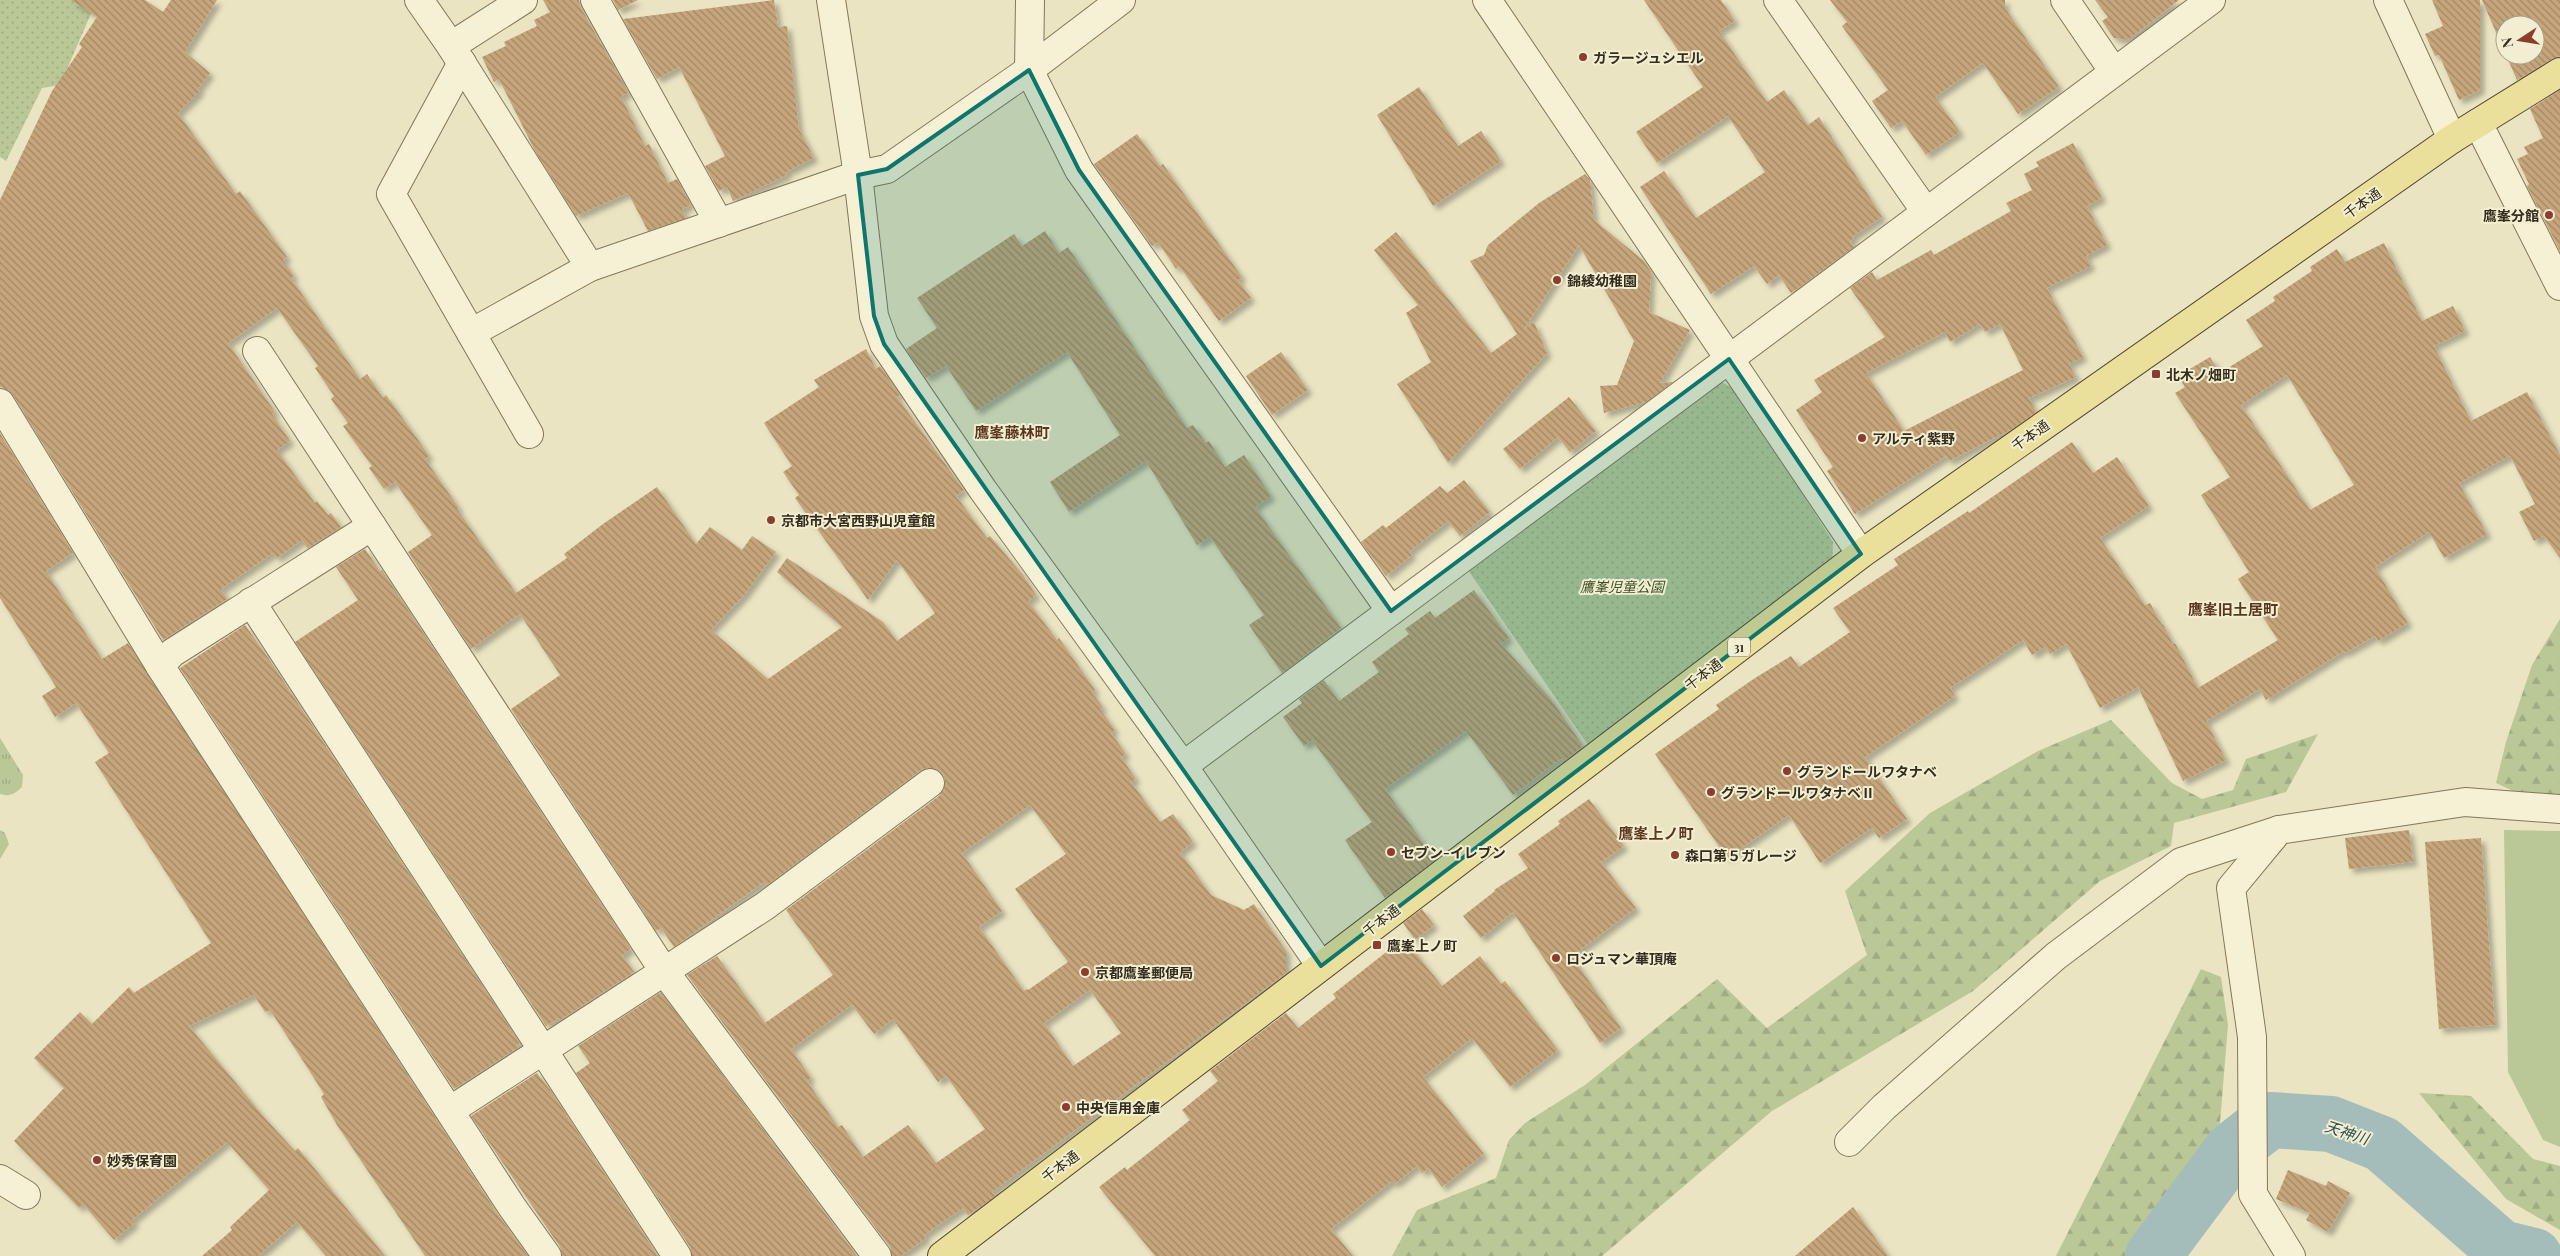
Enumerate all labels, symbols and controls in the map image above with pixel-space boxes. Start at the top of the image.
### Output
north arrow [2495,15,2545,65]
text: N [2496,36,2517,50]
place label: ガラージュシエル [1593,48,1704,67]
marker: ガラージュシエル [1577,51,1589,63]
street label: 千本通 [2339,183,2385,223]
place label: 鷹峯分館 [2483,206,2539,225]
marker: 鷹峯分館 [2543,209,2555,221]
place label: 錦綾幼稚園 [1567,271,1637,290]
marker: 錦綾幼稚園 [1551,274,1563,286]
place label: 北木ノ畑町 [2166,365,2236,384]
marker: 北木ノ畑町 [2150,368,2162,380]
street label: 千本通 [2007,415,2053,455]
district label: 鷹峯藤林町 [974,422,1050,442]
place label: アルティ紫野 [1872,429,1955,448]
marker: アルティ紫野 [1856,432,1868,444]
place label: 京都市大宮西野山児童館 [781,511,935,530]
marker: 京都市大宮西野山児童館 [765,514,777,526]
park label: 鷹峯児童公園 [1580,577,1666,596]
district label: 鷹峯旧土居町 [2188,599,2278,619]
road number: 31 [1728,638,1750,656]
street label: 千本通 [1681,654,1725,694]
place label: グランドールワタナベ [1797,762,1937,781]
marker: グランドールワタナベ [1781,765,1793,777]
place label: グランドールワタナベⅡ [1721,783,1875,802]
marker: グランドールワタナベⅡ [1705,786,1717,798]
district label: 鷹峯上ノ町 [1618,823,1694,843]
place label: セブン-イレブン [1401,843,1506,862]
marker: セブン-イレブン [1385,846,1397,858]
place label: 森口第５ガレージ [1685,846,1797,865]
marker: 森口第５ガレージ [1669,849,1681,861]
street label: 千本通 [1359,900,1403,940]
place label: 鷹峯上ノ町 [1387,936,1457,955]
marker: 鷹峯上ノ町 [1371,939,1383,951]
place label: ロジュマン華頂庵 [1566,949,1677,968]
marker: ロジュマン華頂庵 [1550,952,1562,964]
place label: 京都鷹峯郵便局 [1095,963,1193,982]
marker: 京都鷹峯郵便局 [1079,966,1091,978]
place label: 中央信用金庫 [1076,1098,1160,1117]
marker: 中央信用金庫 [1060,1101,1072,1113]
water label: 天神川 [2323,1116,2373,1149]
street label: 千本通 [1038,1146,1082,1186]
place label: 妙秀保育園 [107,1151,177,1170]
marker: 妙秀保育園 [91,1154,103,1166]

